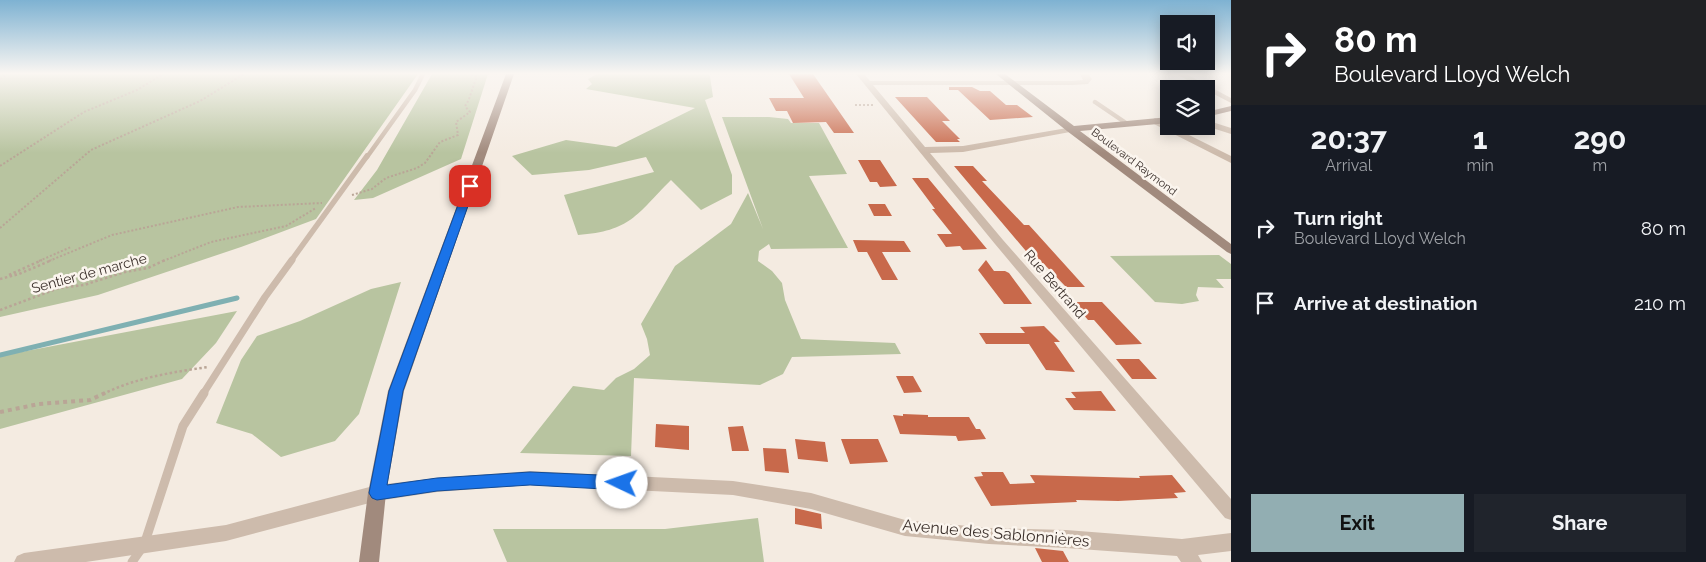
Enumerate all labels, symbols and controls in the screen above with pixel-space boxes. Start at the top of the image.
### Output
map controls [1160,15,1215,135]
button: sound [1160,15,1215,70]
text: 80 m [1334,19,1418,60]
icon: right [1251,20,1316,85]
text: Boulevard Lloyd Welch [1334,61,1570,87]
button: layers [1160,80,1215,135]
text: 20:37 [1311,121,1387,156]
text: 1 [1473,121,1488,156]
text: 290 [1573,121,1626,156]
street label: Boulevard Raymond [1089,126,1179,198]
text: Arrival [1325,156,1372,175]
text: min [1466,156,1494,175]
text: m [1593,156,1607,175]
pin [449,165,491,207]
icon: arrive [456,172,484,200]
text: Turn right [1294,207,1383,229]
icon: right [1251,214,1279,242]
text: 80 m [1641,217,1686,239]
text: Boulevard Lloyd Welch [1294,229,1466,248]
street label: Rue Bertrand [1021,246,1089,322]
street label: Sentier de marche [30,250,148,296]
icon: arrive [1251,289,1279,317]
text: Arrive at destination [1294,292,1478,314]
text: 210 m [1634,292,1686,314]
position arrow [595,456,647,508]
button: Exit [1251,494,1464,552]
button: Share [1474,494,1686,552]
street label: Avenue des Sablonnières [902,515,1091,551]

